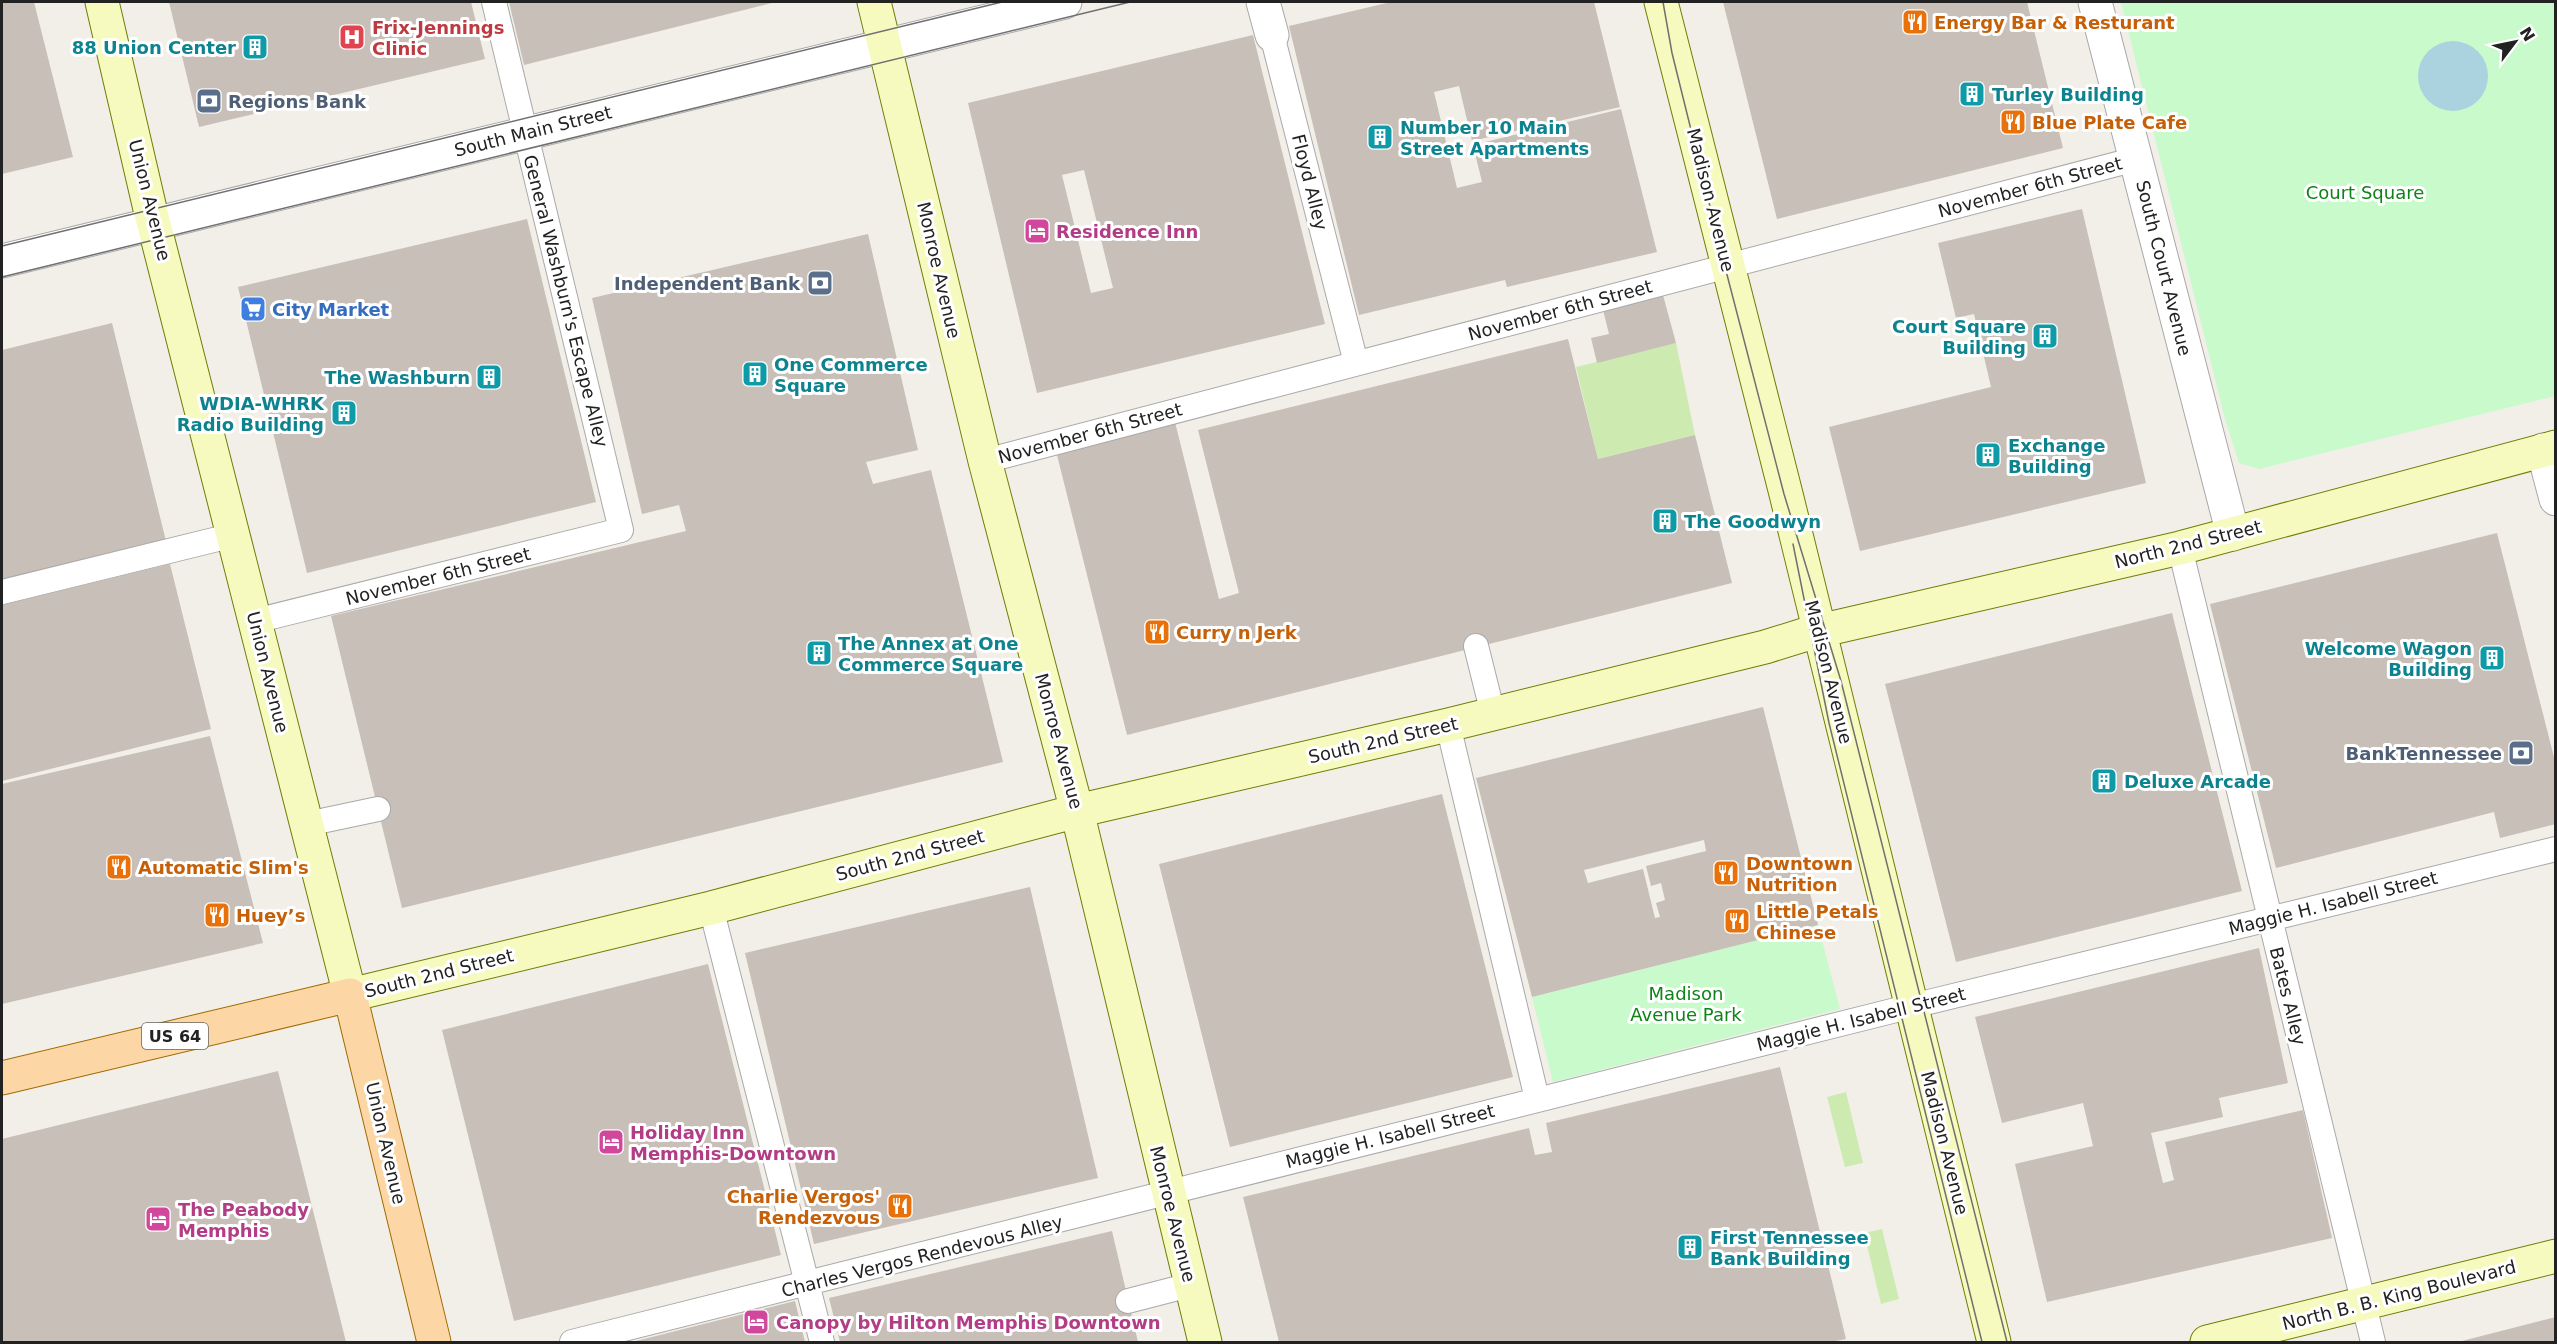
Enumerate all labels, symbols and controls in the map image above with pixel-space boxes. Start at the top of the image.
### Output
restaurant icon: Energy Bar & Resturant [1900,7,1930,37]
place label: Energy Bar & Resturant [1934,12,2175,33]
north arrow [2485,12,2545,72]
place label: Frix-Jennings Clinic [372,17,504,59]
hospital icon: Frix-Jennings Clinic [337,22,367,52]
text: N [2516,24,2539,45]
building icon: 88 Union Center [240,32,270,62]
place label: 88 Union Center [72,37,236,58]
building icon: Turley Building [1957,79,1987,109]
place label: Turley Building [1992,84,2144,105]
bank icon: Regions Bank [194,86,224,116]
place label: Regions Bank [228,91,367,112]
street label: South Main Street [452,101,614,161]
restaurant icon: Blue Plate Cafe [1998,107,2028,137]
place label: Blue Plate Cafe [2032,112,2187,133]
place label: Number 10 Main Street Apartments [1400,117,1589,159]
building icon: Number 10 Main Street Apartments [1365,122,1395,152]
street label: Madison Avenue [1683,126,1739,274]
street label: Floyd Alley [1288,132,1332,233]
street label: Union Avenue [125,137,175,263]
street label: November 6th Street [1936,152,2124,222]
street label: General Washburn's Escape Alley [519,153,613,450]
street label: South Court Avenue [2132,178,2196,358]
park label: Court Square [2306,182,2424,203]
street label: Monroe Avenue [913,200,965,340]
hotel icon: Residence Inn [1022,216,1052,246]
place label: Residence Inn [1056,221,1198,242]
bank icon: Independent Bank [805,268,835,298]
place label: Independent Bank [614,273,801,294]
street label: November 6th Street [1466,275,1654,345]
supermarket icon: City Market [238,294,268,324]
place label: City Market [272,299,390,320]
place label: Court Square Building [1892,316,2026,358]
building icon: Court Square Building [2030,321,2060,351]
place label: One Commerce Square [774,354,928,396]
building icon: One Commerce Square [740,359,770,389]
building icon: The Washburn [474,362,504,392]
place label: The Washburn [324,367,470,388]
place label: WDIA-WHRK Radio Building [177,393,325,435]
building icon: WDIA-WHRK Radio Building [329,398,359,428]
street label: November 6th Street [996,398,1184,468]
place label: Exchange Building [2008,435,2105,477]
building icon: Exchange Building [1973,440,2003,470]
building icon: The Goodwyn [1650,506,1680,536]
place label: The Goodwyn [1684,511,1821,532]
street label: North 2nd Street [2112,516,2264,572]
street label: November 6th Street [343,543,533,609]
street label: Madison Avenue [1801,598,1857,746]
street label: Union Avenue [243,609,293,735]
restaurant icon: Curry n Jerk [1142,617,1172,647]
place label: Curry n Jerk [1176,622,1298,643]
place label: The Annex at One Commerce Square [838,633,1023,675]
building icon: The Annex at One Commerce Square [804,638,834,668]
place label: Welcome Wagon Building [2305,638,2472,680]
building icon: Welcome Wagon Building [2477,643,2507,673]
street label: Monroe Avenue [1031,671,1087,811]
street label: South 2nd Street [1306,713,1460,767]
bank icon: BankTennessee [2506,738,2536,768]
place label: BankTennessee [2346,743,2502,764]
building icon: Deluxe Arcade [2089,766,2119,796]
place label: Deluxe Arcade [2124,771,2271,792]
street label: South 2nd Street [834,825,986,885]
restaurant icon: Automatic Slim's [104,852,134,882]
place label: Downtown Nutrition [1746,853,1853,895]
place label: Automatic Slim's [138,857,309,878]
restaurant icon: Downtown Nutrition [1711,858,1741,888]
street label: Maggie H. Isabell Street [2226,867,2440,939]
restaurant icon: Huey’s [202,900,232,930]
place label: Little Petals Chinese [1756,901,1879,943]
place label: Huey’s [236,905,305,926]
restaurant icon: Little Petals Chinese [1722,906,1752,936]
street label: South 2nd Street [362,944,516,1002]
street label: Bates Alley [2266,945,2310,1048]
park label: Madison Avenue Park [1630,983,1742,1025]
street label: Maggie H. Isabell Street [1754,983,1968,1055]
road number: US 64 [142,1023,208,1049]
street label: Madison Avenue [1917,1069,1973,1217]
street label: Union Avenue [362,1080,410,1206]
street label: Maggie H. Isabell Street [1283,1100,1497,1172]
place label: Holiday Inn Memphis-Downtown [630,1122,836,1164]
hotel icon: Holiday Inn Memphis-Downtown [596,1127,626,1157]
street label: Monroe Avenue [1146,1144,1200,1284]
place label: Charlie Vergos' Rendezvous [727,1186,880,1228]
restaurant icon: Charlie Vergos' Rendezvous [885,1191,915,1221]
place label: The Peabody Memphis [178,1199,309,1241]
hotel icon: The Peabody Memphis [143,1204,173,1234]
street label: Charles Vergos Rendevous Alley [779,1211,1065,1301]
place label: First Tennessee Bank Building [1710,1227,1869,1269]
building icon: First Tennessee Bank Building [1675,1232,1705,1262]
street label: North B. B. King Boulevard [2280,1256,2518,1334]
hotel icon: Canopy by Hilton Memphis Downtown [741,1307,771,1337]
place label: Canopy by Hilton Memphis Downtown [776,1312,1161,1333]

